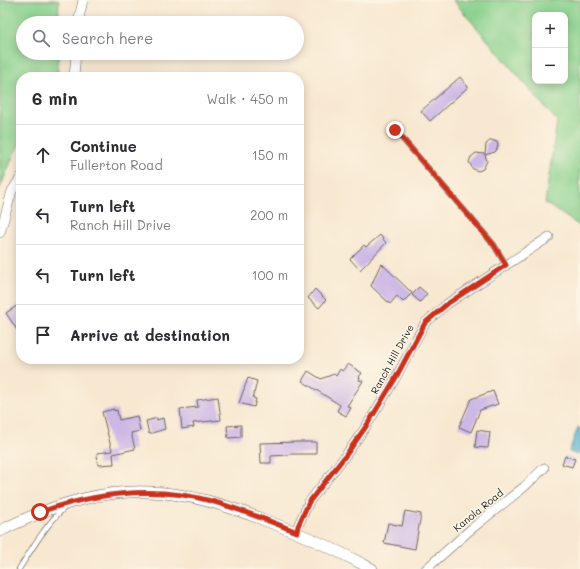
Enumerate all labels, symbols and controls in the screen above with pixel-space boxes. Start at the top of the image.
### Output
map controls [532,12,568,84]
button: + [532,12,568,48]
search box [16,16,304,60]
icon: search [30,27,52,49]
text: Search here [62,28,153,48]
button: − [532,48,568,84]
text: 6 min [32,87,77,109]
text: Walk · 450 m [207,90,288,107]
route end [386,121,404,139]
text: Continue [70,136,137,156]
icon: ahead [32,144,54,166]
text: 150 m [252,146,288,163]
text: Fullerton Road [70,156,163,173]
text: Turn left [70,196,135,216]
icon: left [32,204,54,226]
text: 200 m [250,206,288,223]
text: Ranch Hill Drive [70,216,171,233]
icon: left [32,264,54,286]
text: Turn left [70,265,135,285]
text: 100 m [252,266,288,283]
street label: Ranch Hill Drive [367,322,417,396]
icon: arrive [32,324,54,346]
text: Arrive at destination [70,325,230,345]
street label: Kanola Road [450,485,506,535]
route start [31,503,49,521]

